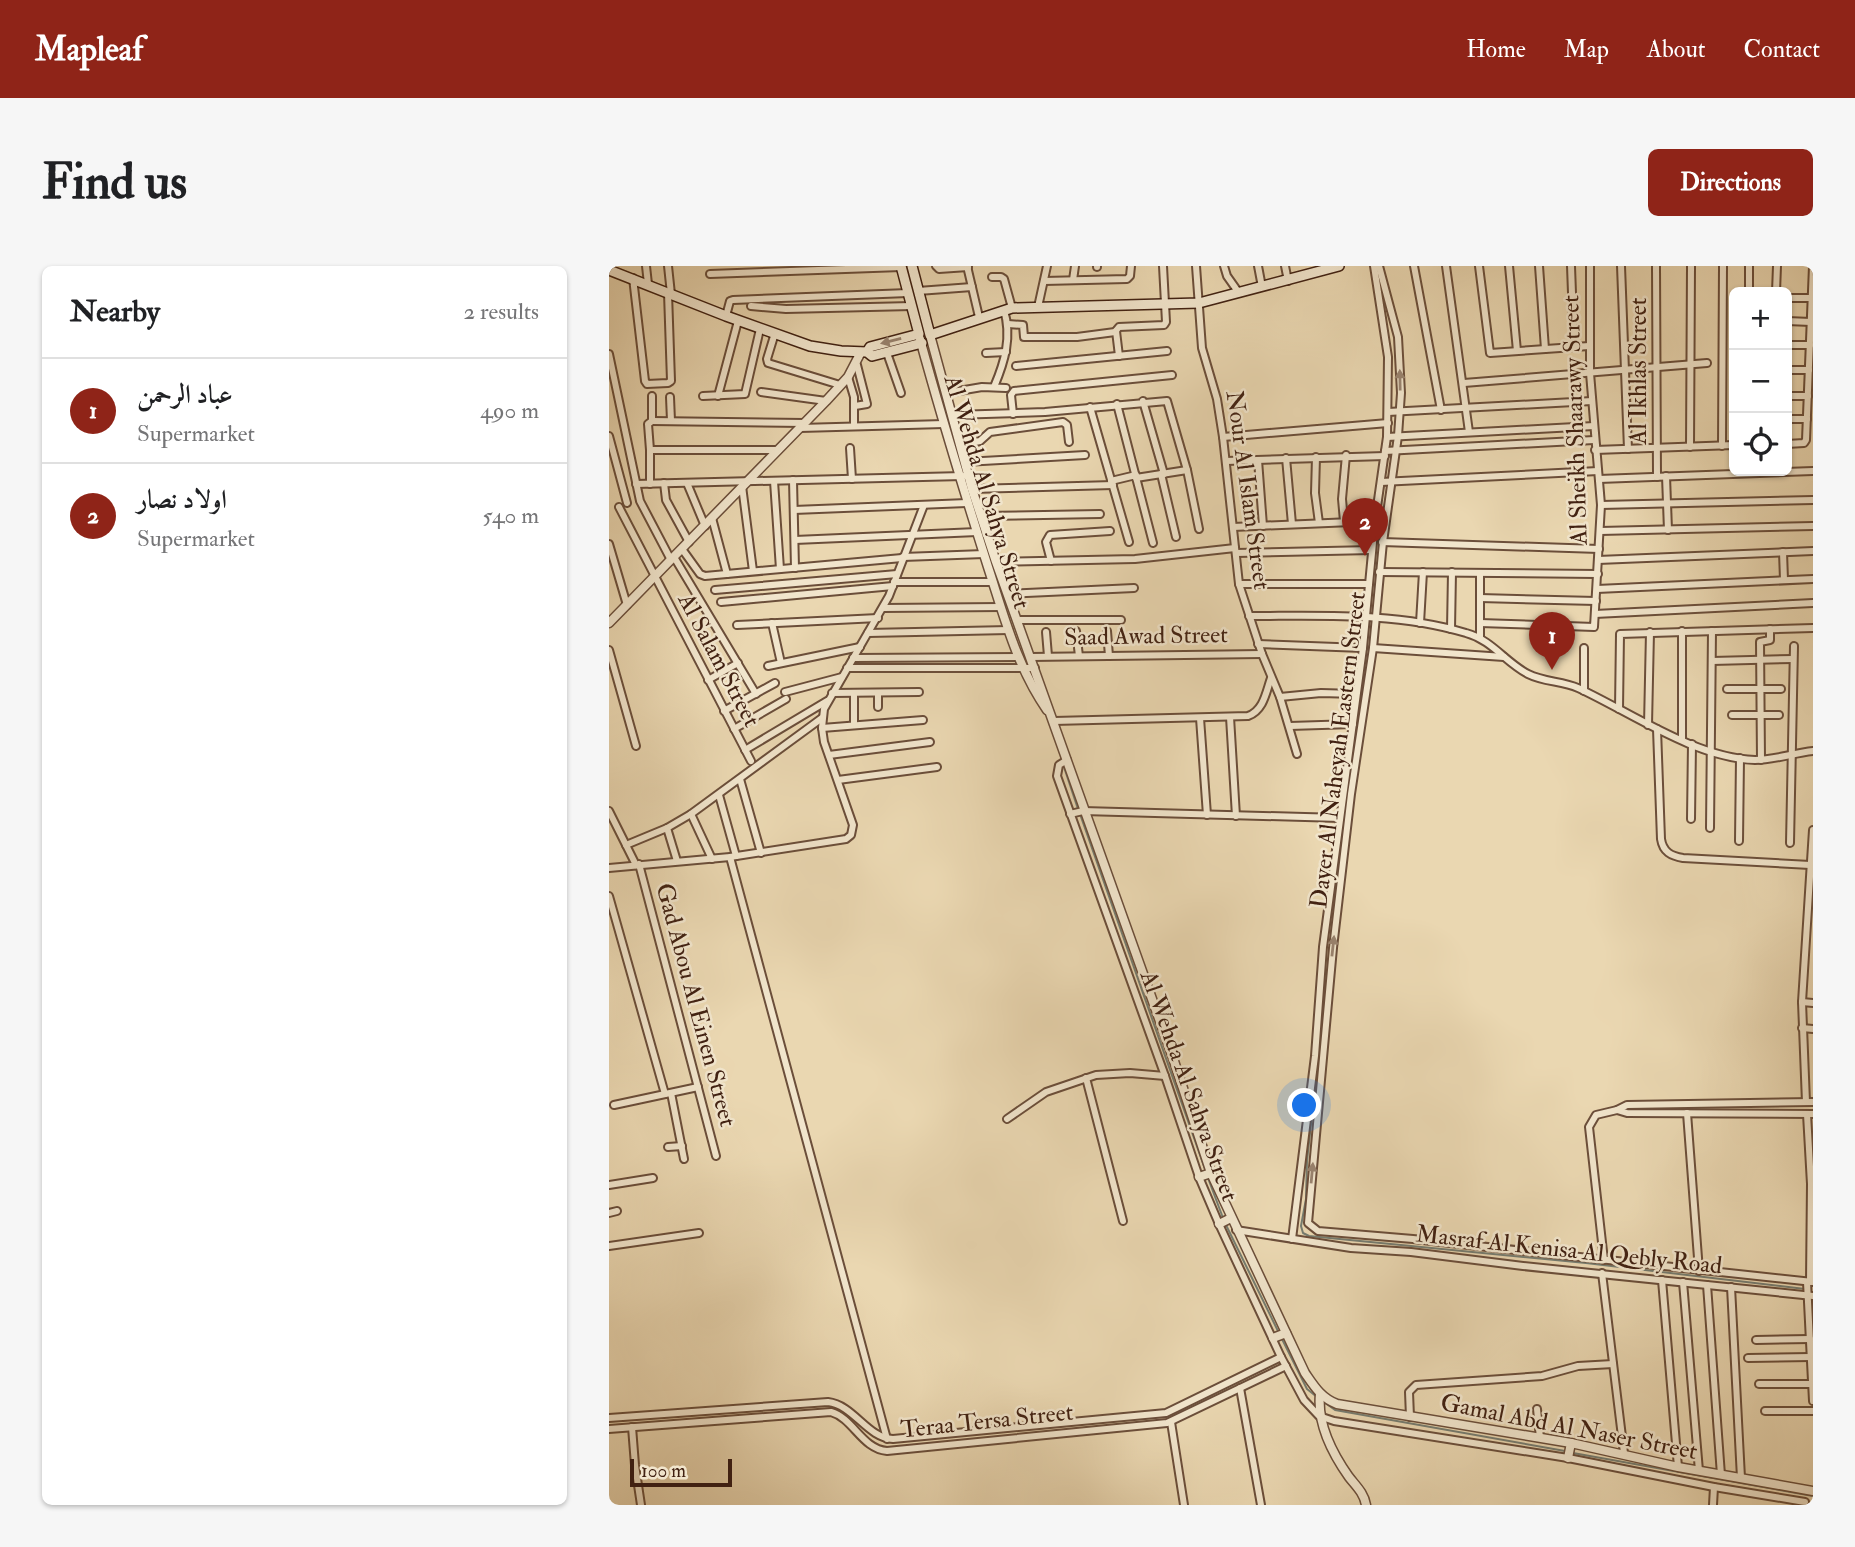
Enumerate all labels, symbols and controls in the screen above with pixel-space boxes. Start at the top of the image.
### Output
text: Mapleaf [35,29,143,70]
text: Home [1466,34,1526,65]
text: Map [1564,34,1609,65]
text: About [1647,34,1706,65]
text: Contact [1744,34,1820,65]
button: Directions [1648,149,1813,216]
text: Find us [42,152,187,213]
map controls [1729,287,1792,476]
button: + [1729,287,1792,350]
text: Nearby [70,293,160,330]
street label: Al Sheikh Shaarawy Street [1555,294,1595,547]
text: 2 results [464,297,539,326]
street label: Al Ikhlas Street [1623,297,1654,446]
one-way arrow [880,336,902,347]
button: − [1729,350,1792,413]
one-way arrow [1395,369,1406,391]
street label: Al Wehda Al Sahya Street [936,370,1037,613]
text: عباد الرحمن [137,379,233,411]
street label: Nour Al Islam Street [1219,388,1277,592]
text: 1 [89,396,97,425]
text: 490 m [480,396,539,425]
button: locate [1729,413,1792,476]
text: Supermarket [137,419,255,448]
text: اولاد نصار [137,484,227,516]
pin: 2 [1342,498,1388,556]
text: 2 [87,501,99,530]
text: 540 m [483,501,539,530]
text: Supermarket [137,524,255,553]
street label: Al Salam Street [670,587,767,732]
street label: Dayer Al Naheyah Eastern Street [1303,590,1373,910]
pin: 1 [1529,612,1575,670]
street label: Saad Awad Street [1064,619,1228,653]
street label: Gad Abou Al Einen Street [649,880,743,1130]
one-way arrow [1328,935,1339,957]
street label: Al Wehda Al Sahya Street [1132,965,1245,1206]
your location [1287,1088,1321,1122]
one-way arrow [1307,1161,1318,1183]
street label: Masraf Al Kenisa Al Qebly Road [1414,1218,1724,1282]
street label: Gamal Abd Al Naser Street [1438,1387,1700,1467]
street label: Teraa Tersa Street [899,1397,1075,1445]
scale bar [630,1456,731,1488]
text: 100 m [641,1459,686,1483]

